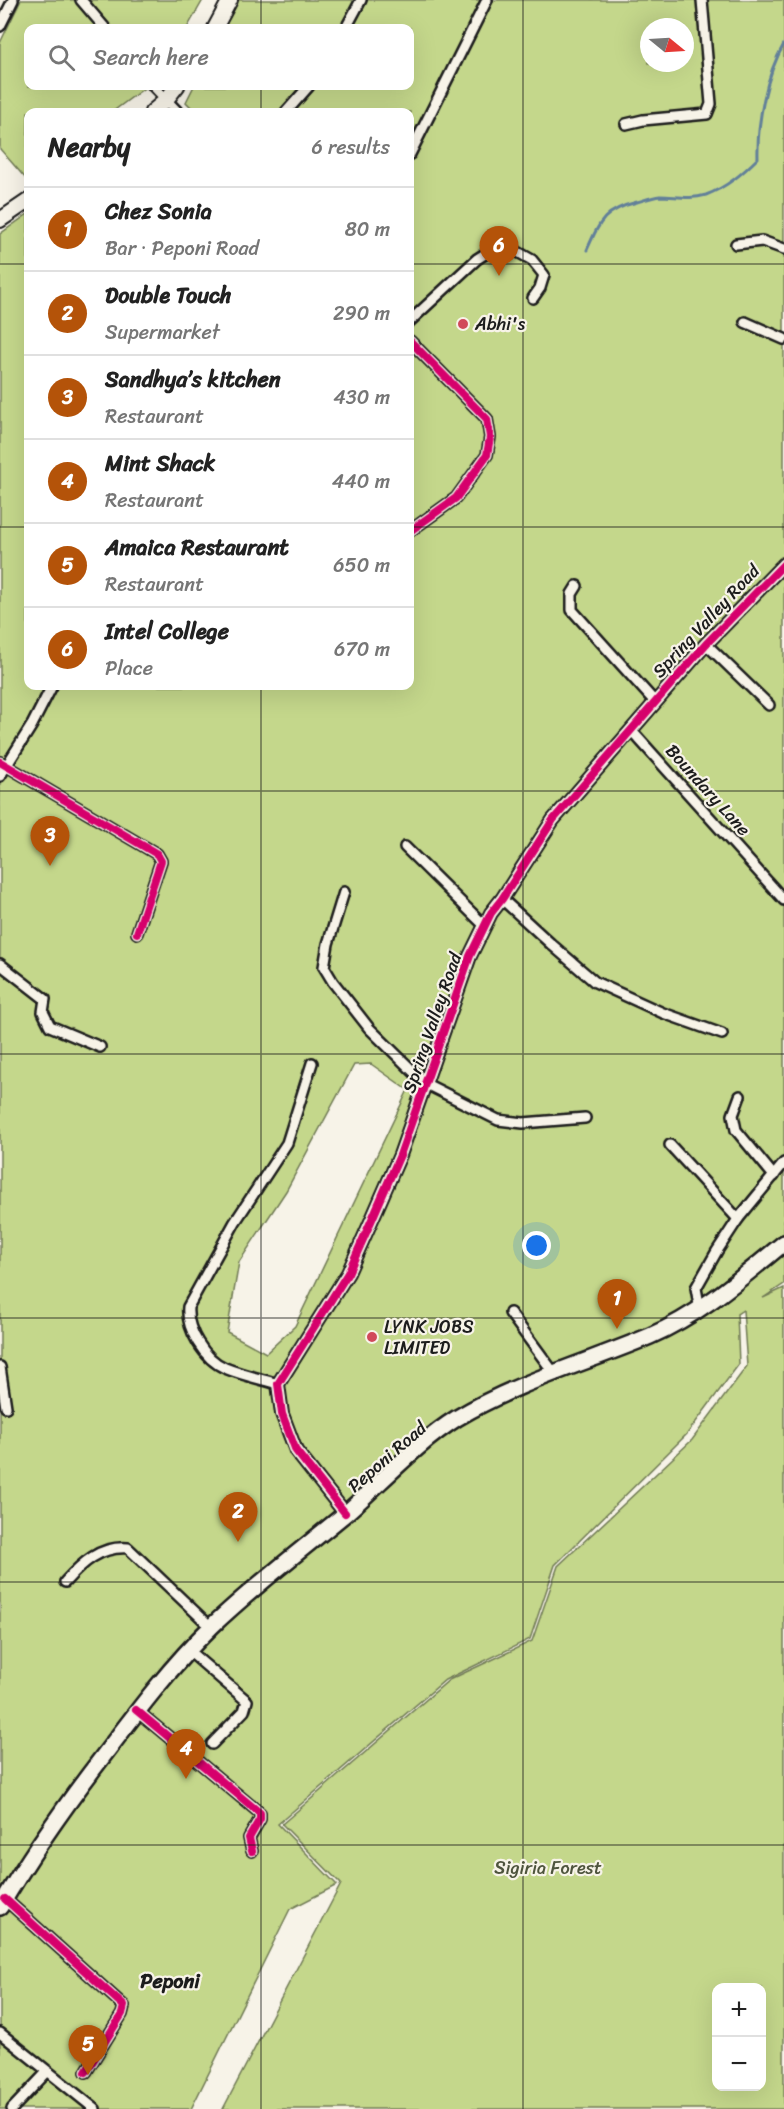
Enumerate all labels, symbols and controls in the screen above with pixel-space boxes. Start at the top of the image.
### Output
north arrow [640,18,694,72]
search box [24,24,414,90]
text: Search here [93,38,209,77]
icon: search [45,41,78,74]
text: Nearby [48,124,130,170]
text: 6 results [311,130,390,165]
text: Chez Sonia [105,192,212,231]
text: 1 [63,212,72,247]
text: 80 m [345,212,390,247]
pin: 6 [480,226,518,276]
text: Bar · Peponi Road [105,231,259,266]
text: Double Touch [105,276,232,315]
text: 2 [62,296,73,331]
text: 290 m [333,296,390,331]
place label: Abhi's [474,308,526,340]
text: Supermarket [105,315,220,350]
marker: Abhi's [456,317,470,331]
text: Sandhya’s kitchen [105,360,281,399]
text: 3 [62,380,73,415]
text: 430 m [333,380,390,415]
text: Restaurant [105,399,204,434]
text: Mint Shack [105,444,215,483]
text: 4 [61,464,74,499]
text: 440 m [332,464,390,499]
text: Restaurant [105,483,204,518]
text: Amaica Restaurant [105,528,289,567]
text: 5 [61,548,74,583]
text: 650 m [333,548,390,583]
street label: Spring Valley Road [644,555,769,686]
text: Restaurant [105,567,204,602]
text: Intel College [105,612,229,651]
text: 6 [62,632,73,667]
text: 670 m [334,632,390,667]
text: Place [105,651,153,686]
street label: Boundary Lane [657,736,759,844]
pin: 3 [31,816,70,866]
street label: Spring Valley Road [393,947,472,1098]
your location [522,1231,551,1260]
pin: 1 [598,1280,636,1329]
place label: LYNK JOBS LIMITED [384,1311,474,1364]
marker: LYNK JOBS LIMITED [365,1330,379,1344]
street label: Peponi Road [340,1412,435,1501]
pin: 2 [218,1492,258,1542]
pin: 4 [166,1730,206,1779]
park label: Sigiria Forest [494,1852,602,1884]
district label: Peponi [140,1964,201,1999]
map controls [712,1983,766,2091]
button: + [712,1983,766,2037]
pin: 5 [68,2026,107,2075]
button: − [712,2037,766,2091]

